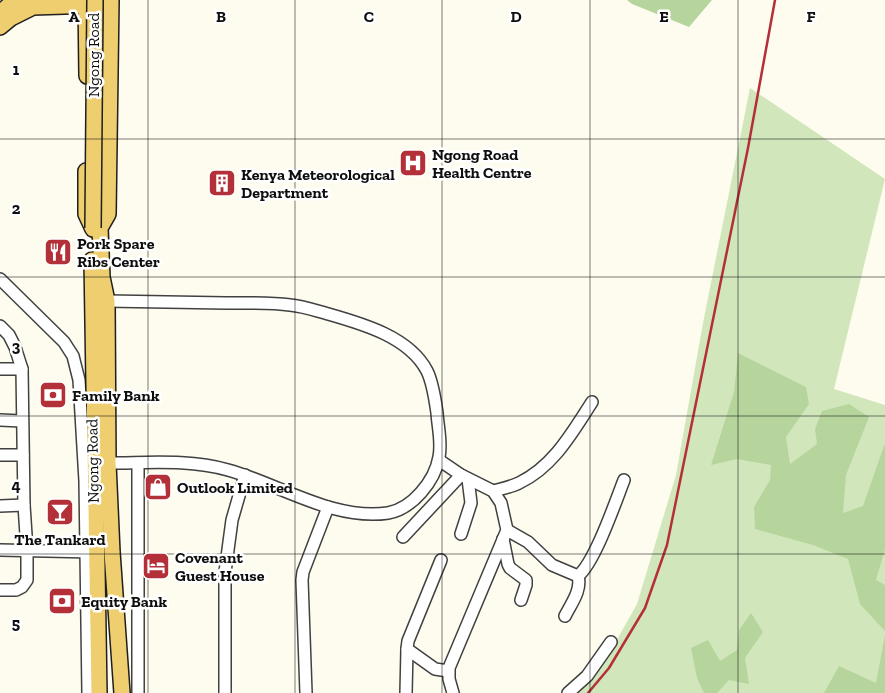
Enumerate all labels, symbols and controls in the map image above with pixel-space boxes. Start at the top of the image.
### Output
text: A [69,7,80,26]
text: B [216,7,226,26]
text: C [364,7,374,26]
text: D [510,7,522,26]
text: E [659,7,669,26]
text: F [806,7,816,26]
street label: Ngong Road [84,13,103,97]
text: 1 [13,60,20,79]
place label: Ngong Road Health Centre [432,145,532,182]
hospital icon: Ngong Road Health Centre [398,148,428,178]
place label: Kenya Meteorological Department [241,165,395,202]
building icon: Kenya Meteorological Department [207,168,237,198]
text: 2 [12,199,21,218]
place label: Pork Spare Ribs Center [77,234,160,271]
restaurant icon: Pork Spare Ribs Center [43,237,73,267]
text: 3 [12,337,21,356]
bank icon: Family Bank [38,380,68,410]
place label: Family Bank [72,386,160,405]
street label: Ngong Road [82,418,103,503]
shop icon: Outlook Limited [143,472,173,502]
text: 4 [11,476,21,495]
place label: Outlook Limited [177,478,293,497]
bar icon: The Tankard [45,497,75,527]
place label: The Tankard [14,530,106,549]
place label: Covenant Guest House [175,548,265,585]
hotel icon: Covenant Guest House [141,551,171,581]
bank icon: Equity Bank [47,586,77,616]
place label: Equity Bank [81,592,167,611]
text: 5 [12,614,20,633]

